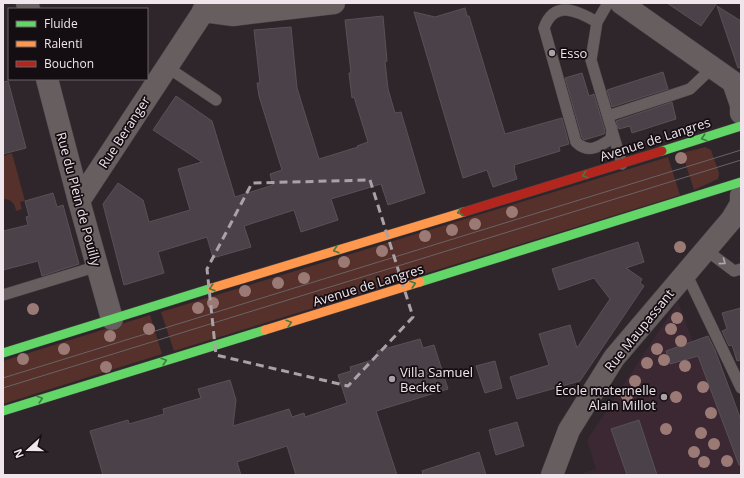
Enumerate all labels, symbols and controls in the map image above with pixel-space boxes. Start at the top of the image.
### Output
legend [8,8,148,80]
text: Fluide [44,15,78,32]
text: Ralenti [44,35,83,52]
place label: Esso [560,44,588,62]
marker: Esso [547,48,557,58]
text: Bouchon [44,55,94,72]
street label: Rue Beranger [94,92,154,172]
street label: Avenue de Langres [597,113,713,165]
street label: Rue du Plein de Pouilly [52,130,106,268]
one-way arrow [701,133,708,141]
one-way arrow [581,170,588,179]
one-way arrow [457,207,464,216]
one-way arrow [332,245,339,254]
one-way arrow [718,258,725,265]
street label: Avenue de Langres [310,260,426,310]
one-way arrow [409,281,416,289]
one-way arrow [208,283,215,292]
street label: Rue Maupassant [600,285,678,375]
one-way arrow [285,319,292,328]
one-way arrow [161,357,168,366]
place label: Villa Samuel Becket [400,363,473,396]
marker: Villa Samuel Becket [387,374,397,384]
place label: École maternelle Alain Millot [555,381,656,414]
marker: École maternelle Alain Millot [659,392,669,402]
one-way arrow [37,395,44,404]
north arrow [8,430,48,470]
text: N [10,447,27,461]

